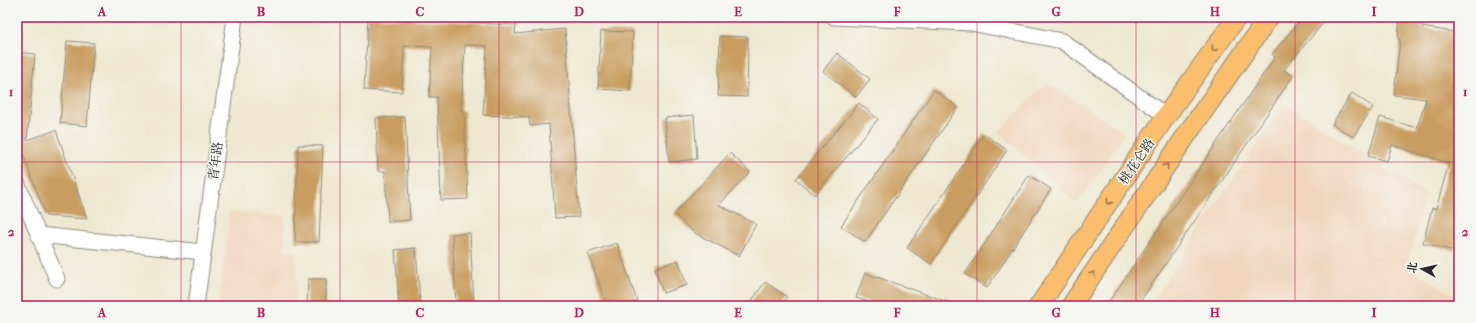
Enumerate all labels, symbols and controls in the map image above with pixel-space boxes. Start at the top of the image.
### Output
text: A [97,4,107,19]
text: B [257,4,266,19]
text: C [416,4,425,19]
text: D [574,4,584,19]
text: E [734,4,742,19]
text: F [893,4,901,19]
text: G [1051,4,1061,19]
text: H [1210,4,1221,19]
text: I [1371,4,1377,19]
one-way arrow [1212,44,1219,51]
text: 1 [9,84,14,99]
text: 1 [1463,84,1468,99]
street label: 桃花仑路 [1116,136,1157,187]
street label: 青年路 [205,141,226,181]
one-way arrow [1161,163,1169,170]
one-way arrow [1106,198,1114,205]
text: 2 [8,224,15,239]
text: 2 [1462,224,1469,239]
north arrow [1402,249,1442,289]
text: 北 [1405,261,1420,274]
one-way arrow [1088,271,1095,278]
text: A [97,305,107,320]
text: B [257,305,266,320]
text: C [416,305,425,320]
text: D [574,305,584,320]
text: E [734,305,742,320]
text: F [893,305,901,320]
text: G [1051,305,1061,320]
text: H [1210,305,1221,320]
text: I [1371,305,1377,320]

